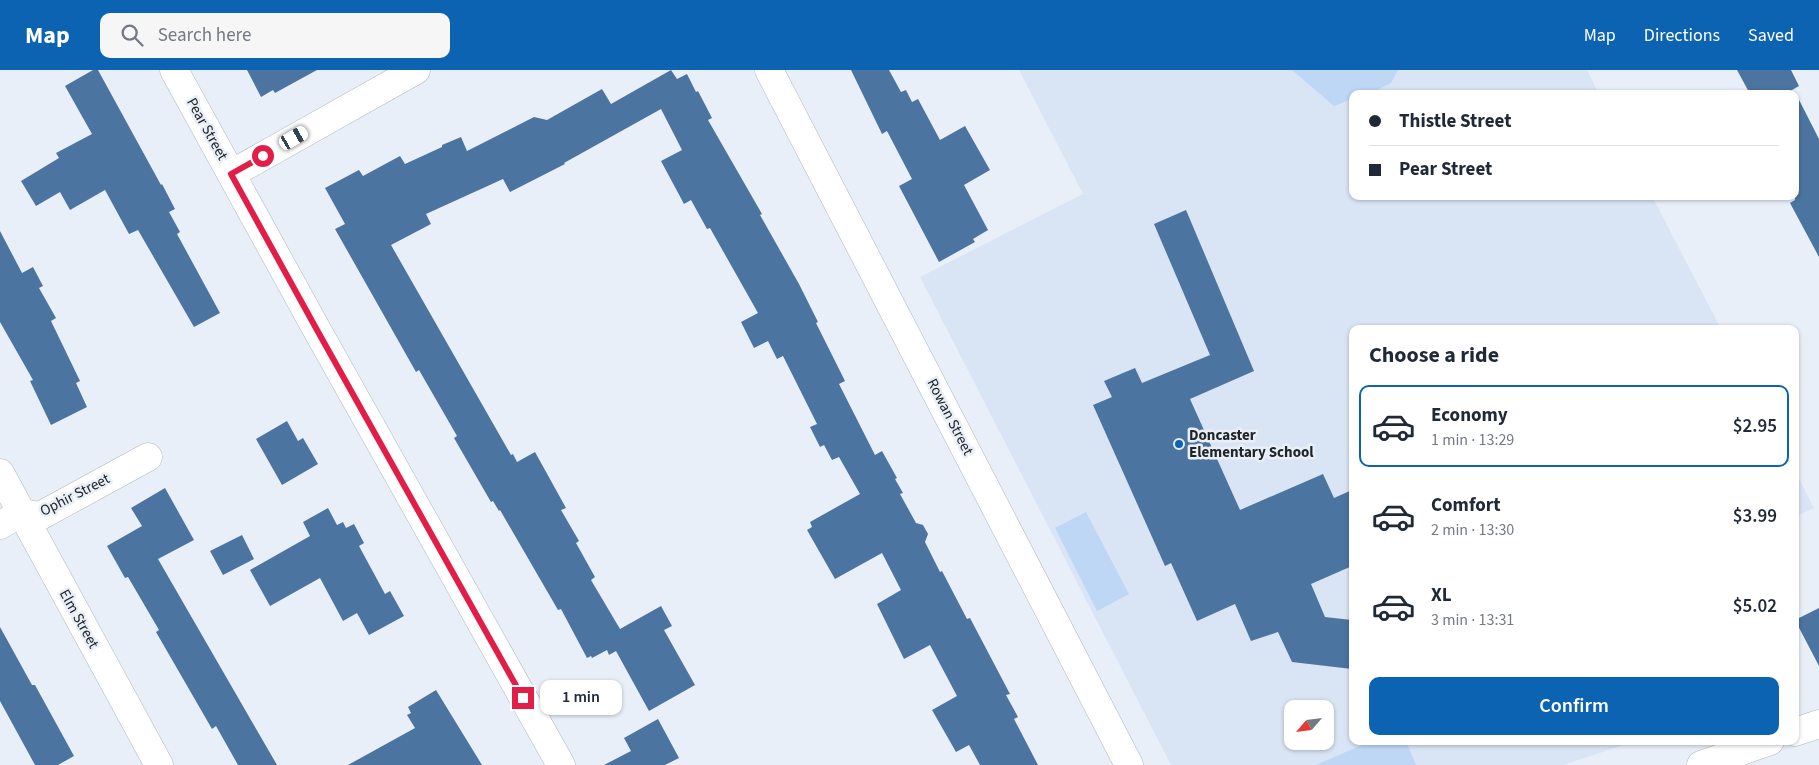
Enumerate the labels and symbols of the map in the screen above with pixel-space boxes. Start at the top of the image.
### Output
street label: Pear Street [181,94,233,164]
car [277,124,310,152]
route start [252,145,274,167]
street label: Rowan Street [922,375,978,459]
place label: Doncaster Elementary School [1189,425,1314,463]
marker: Doncaster Elementary School [1173,438,1185,450]
street label: Ophir Street [36,468,114,522]
street label: Elm Street [54,586,104,652]
callout: 1 min [540,680,623,716]
route end [512,687,534,709]
north arrow [1284,700,1334,750]

